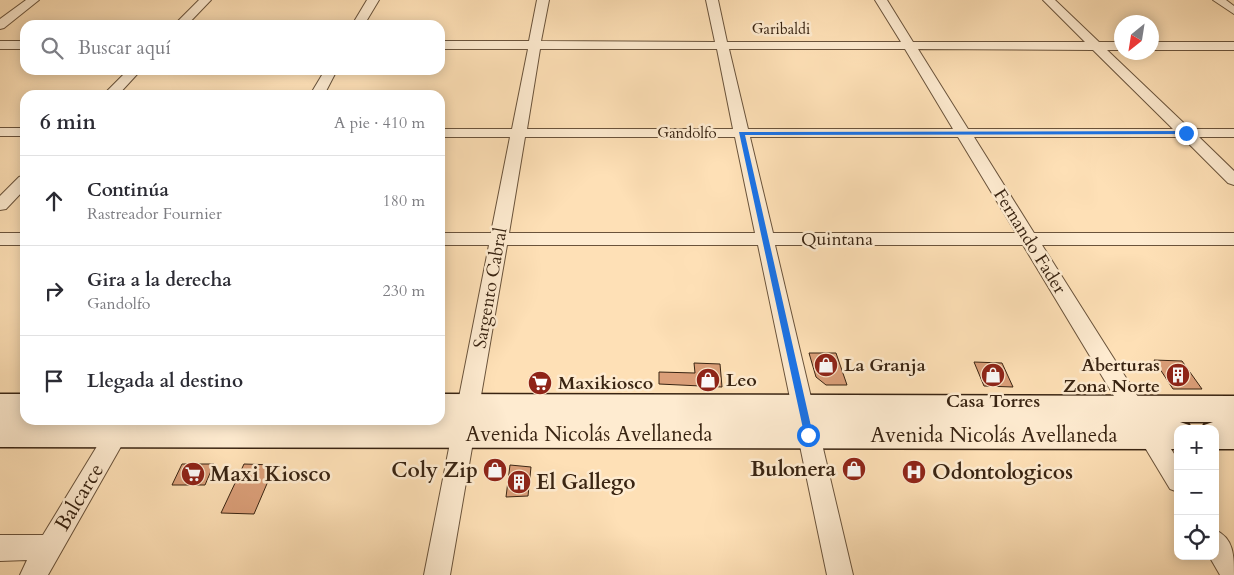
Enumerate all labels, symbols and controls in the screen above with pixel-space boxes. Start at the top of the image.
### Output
north arrow [1114,15,1159,60]
street label: Garibaldi [752,19,810,39]
search box [20,20,445,75]
icon: search [38,34,66,62]
text: Buscar aquí [78,35,171,61]
text: 6 min [40,108,96,137]
text: A pie · 410 m [334,112,425,134]
route end [1175,122,1198,145]
street label: Gandolfo [657,123,717,143]
text: Continúa [87,177,169,203]
street label: Fernando Fader [987,184,1072,299]
icon: ahead [40,187,68,215]
text: 180 m [383,190,425,212]
text: Rastreador Fournier [87,203,222,225]
street label: Sargento Cabral [468,225,513,350]
street label: Quintana [801,227,873,252]
text: Gira a la derecha [87,267,232,293]
icon: right [40,277,68,305]
text: 230 m [383,280,425,302]
text: Gandolfo [87,293,150,315]
shop icon: La Granja [813,352,839,378]
place label: La Granja [844,353,926,378]
place label: Aberturas Zona Norte [1063,353,1160,399]
shop icon: Casa Torres [980,362,1006,388]
building icon: Aberturas Zona Norte [1165,362,1191,388]
icon: arrive [40,367,68,395]
shop icon: Leo [695,367,721,393]
text: Llegada al destino [87,368,243,394]
place label: Leo [726,368,757,393]
supermarket icon: Maxikiosco [527,370,553,396]
place label: Maxikiosco [558,371,653,396]
place label: Casa Torres [946,389,1040,414]
street label: Avenida Nicolás Avellaneda [465,420,713,449]
street label: Avenida Nicolás Avellaneda [870,421,1118,450]
route start [797,424,820,447]
map controls [1174,425,1219,560]
button: + [1174,425,1219,470]
place label: Bulonera [750,455,837,484]
place label: Coly Zip [391,456,478,485]
shop icon: Bulonera [841,456,867,482]
shop icon: Coly Zip [482,457,508,483]
street label: Balcarce [48,458,111,536]
place label: Odontologicos [932,458,1073,487]
hospital icon: Odontologicos [901,459,927,485]
place label: Maxi Kiosco [210,460,331,489]
supermarket icon: Maxi Kiosco [180,461,206,487]
place label: El Gallego [536,468,636,497]
building icon: El Gallego [506,469,532,495]
button: − [1174,470,1219,515]
button: locate [1174,515,1219,560]

